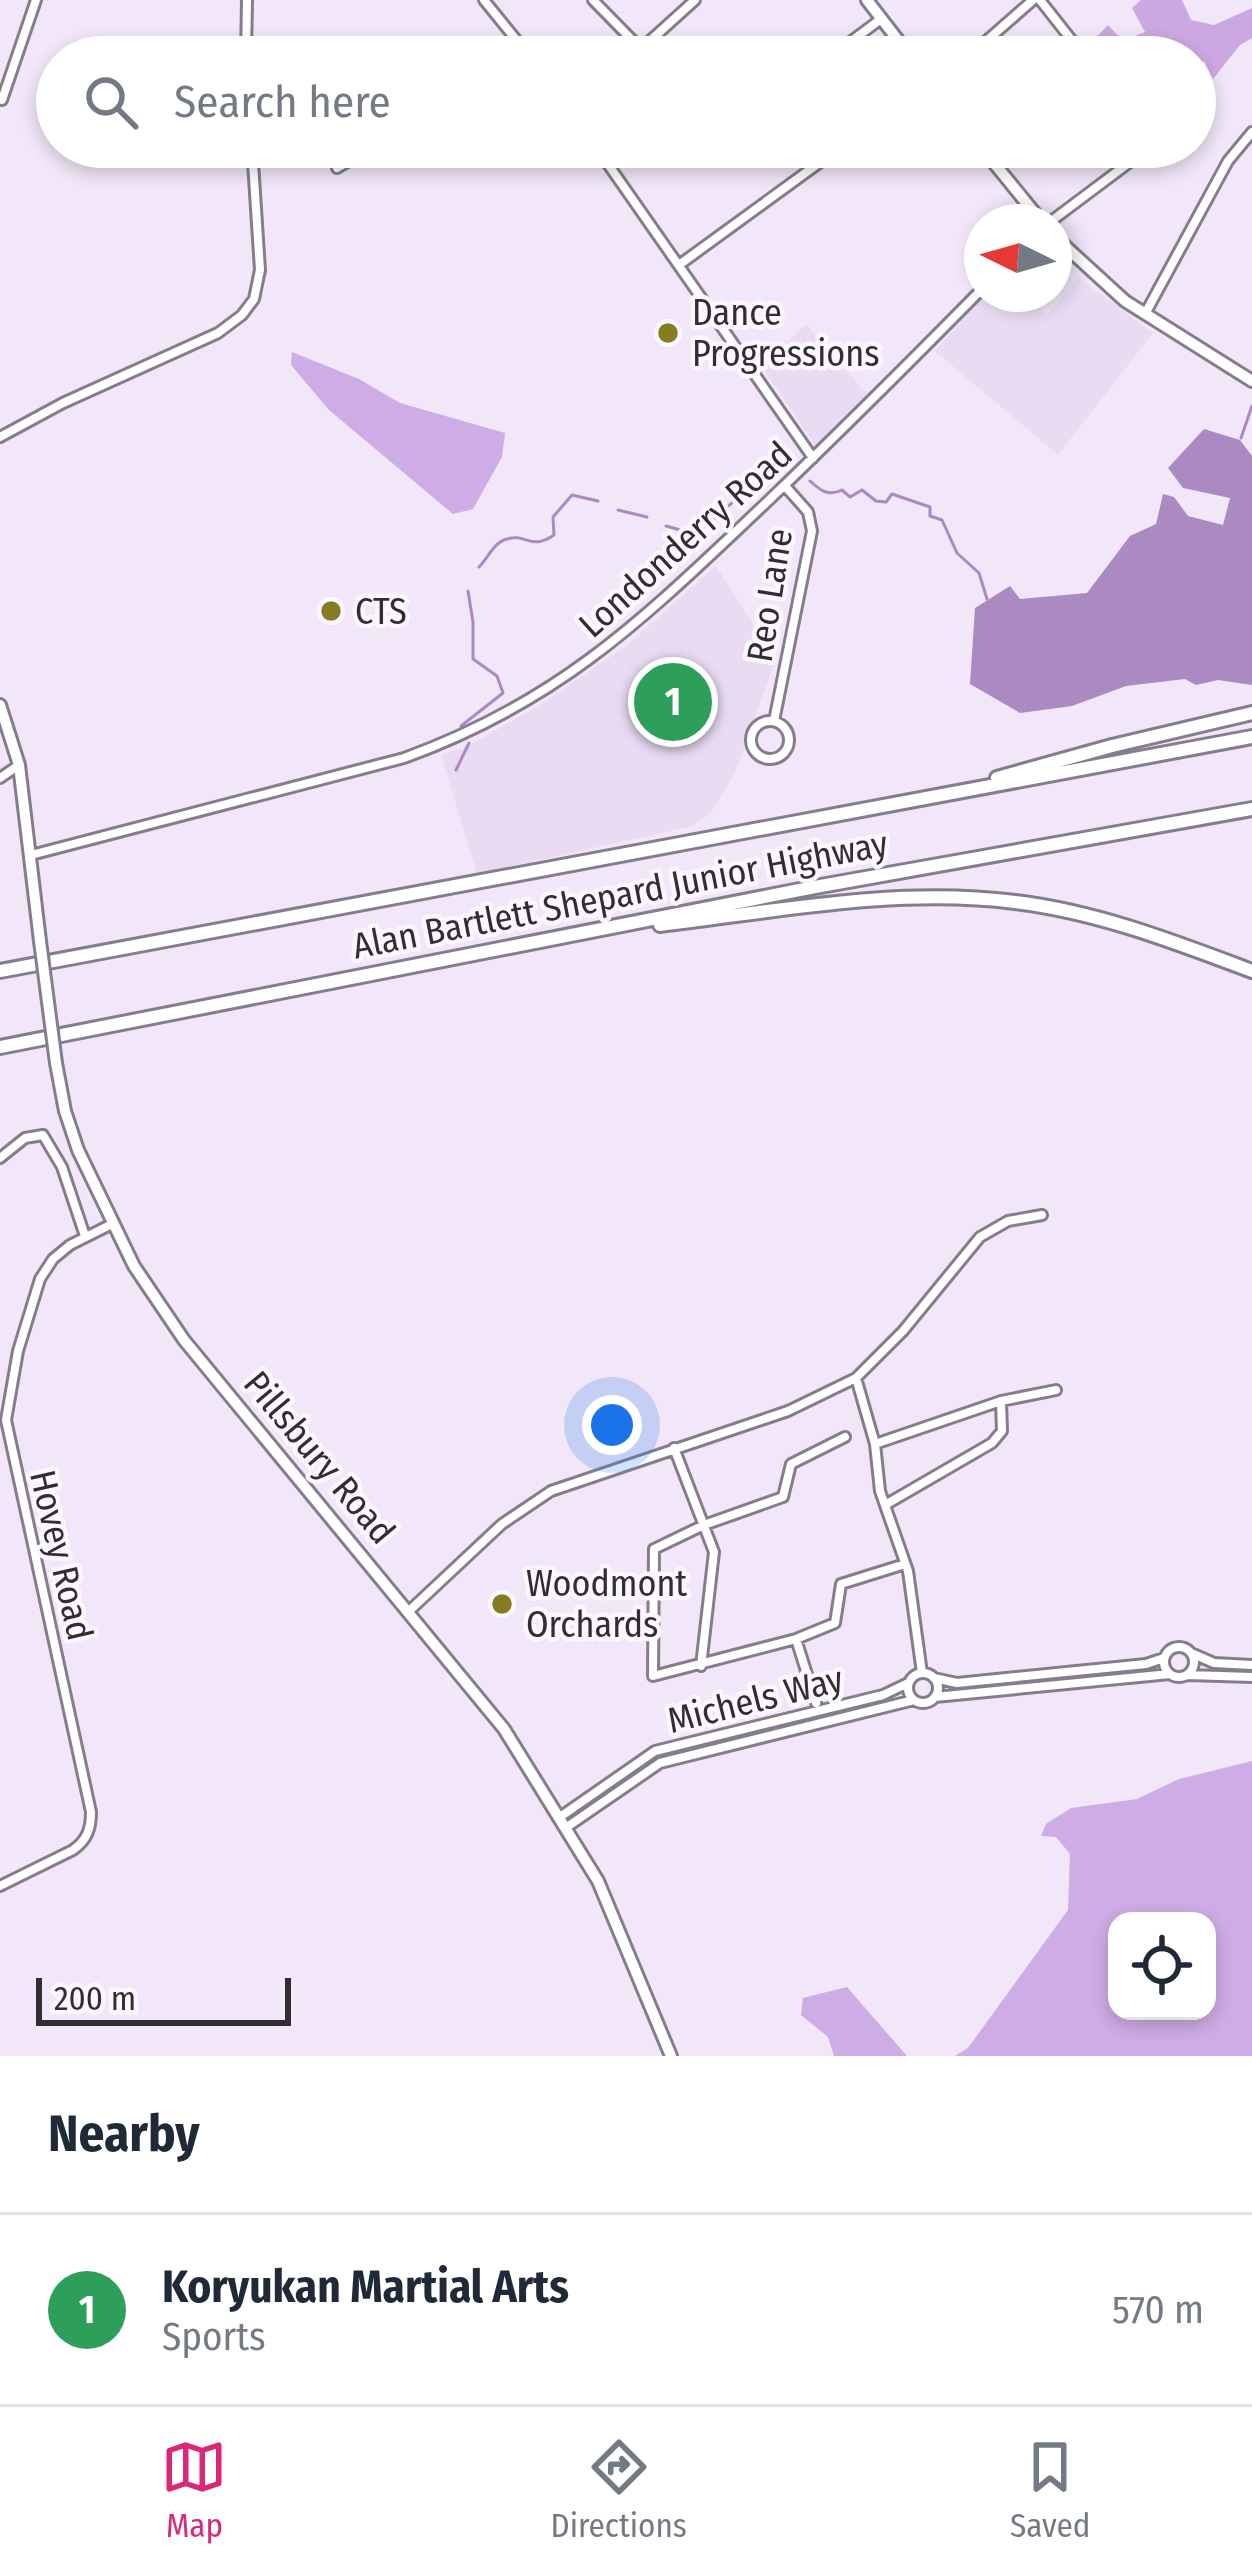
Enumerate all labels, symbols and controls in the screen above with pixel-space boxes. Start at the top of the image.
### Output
search box [36,36,1216,168]
icon: search [78,69,144,135]
text: Search here [174,75,391,129]
north arrow [964,204,1072,312]
place label: Dance Progressions [692,291,880,376]
marker: Dance Progressions [655,320,681,346]
street label: Londonderry Road [570,433,801,647]
street label: Reo Lane [738,525,802,665]
place label: CTS [355,590,407,634]
marker: CTS [318,598,344,624]
pin: 1 [634,657,712,747]
street label: Alan Bartlett Shepard Junior Highway [349,821,891,968]
street label: Pillsbury Road [234,1362,404,1553]
your location [582,1395,642,1455]
street label: Hovey Road [20,1466,102,1645]
place label: Woodmont Orchards [526,1562,687,1647]
marker: Woodmont Orchards [489,1591,515,1617]
street label: Michels Way [663,1657,848,1743]
map controls [1108,1912,1216,2020]
button: locate [1108,1912,1216,2020]
scale bar [36,1972,291,2025]
text: 200 m [54,1979,136,2019]
text: Nearby [48,2103,200,2165]
text: Koryukan Martial Arts [162,2260,569,2314]
text: 1 [79,2287,95,2333]
text: 570 m [1112,2287,1204,2333]
text: Sports [162,2314,266,2360]
tab: Map [161,2434,227,2546]
tab: Directions [550,2434,687,2546]
tab: Saved [1010,2434,1090,2546]

